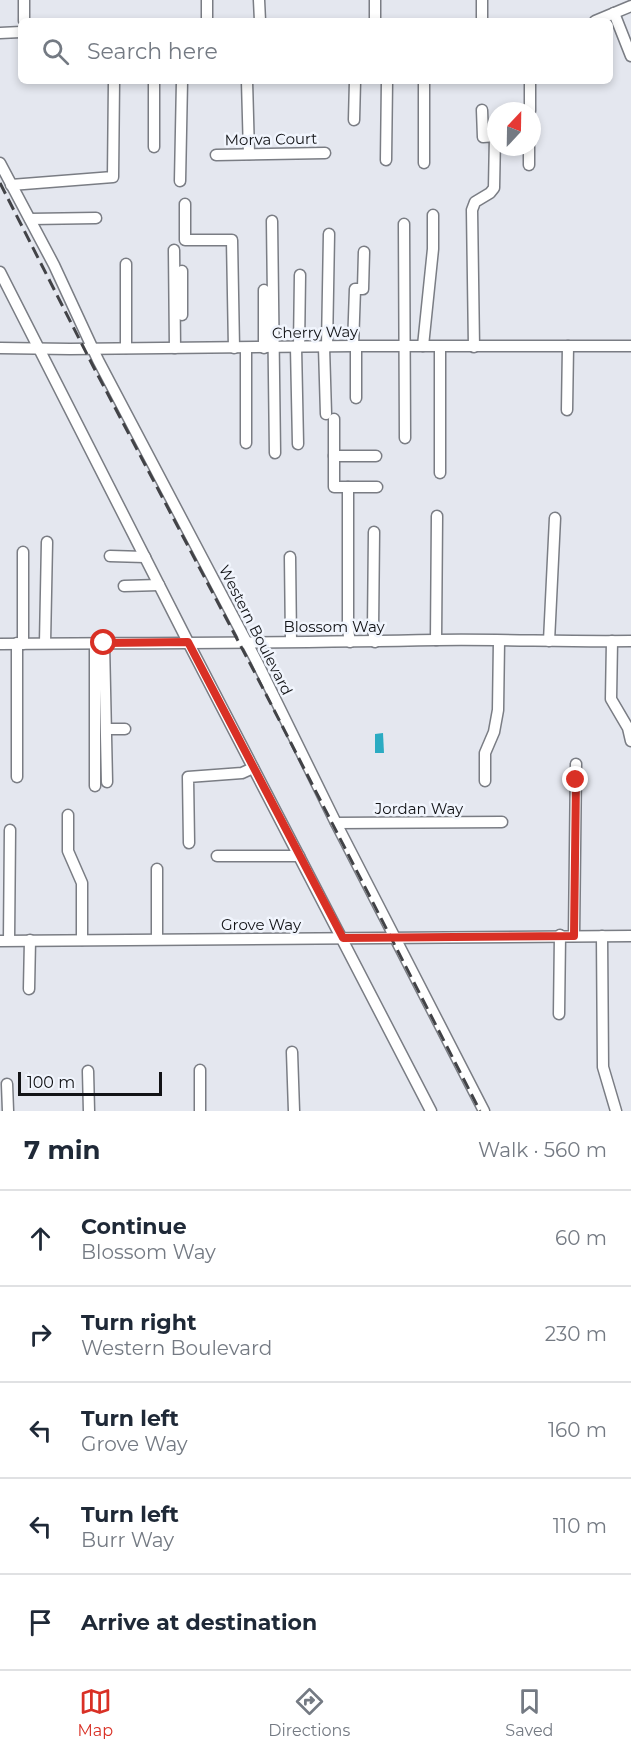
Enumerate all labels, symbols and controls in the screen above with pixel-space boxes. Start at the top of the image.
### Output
search box [18,18,613,84]
icon: search [39,35,72,68]
text: Search here [87,38,218,65]
north arrow [487,102,541,156]
street label: Morva Court [224,129,318,149]
street label: Cherry Way [272,322,359,342]
street label: Western Boulevard [215,562,297,698]
street label: Blossom Way [283,617,385,636]
route start [90,629,116,655]
route end [562,766,588,792]
street label: Jordan Way [374,799,464,818]
street label: Grove Way [221,915,302,934]
scale bar [18,1069,162,1096]
text: 100 m [27,1073,75,1092]
text: 7 min [24,1134,101,1166]
text: Walk · 560 m [478,1138,607,1162]
text: Continue [81,1213,187,1240]
icon: ahead [24,1222,57,1255]
text: 60 m [555,1226,607,1250]
text: Blossom Way [81,1240,216,1264]
text: Turn right [81,1309,196,1336]
icon: right [24,1318,57,1351]
text: 230 m [545,1322,607,1346]
text: Western Boulevard [81,1336,272,1360]
text: Turn left [81,1405,179,1432]
icon: left [24,1414,57,1447]
text: 160 m [548,1418,607,1442]
text: Grove Way [81,1432,188,1456]
text: Turn left [81,1501,179,1528]
icon: left [24,1510,57,1543]
text: 110 m [553,1514,607,1538]
text: Burr Way [81,1528,174,1552]
icon: arrive [24,1606,57,1639]
text: Arrive at destination [81,1609,317,1636]
tab: Map [78,1685,113,1740]
tab: Directions [268,1685,350,1740]
tab: Saved [505,1685,553,1740]

